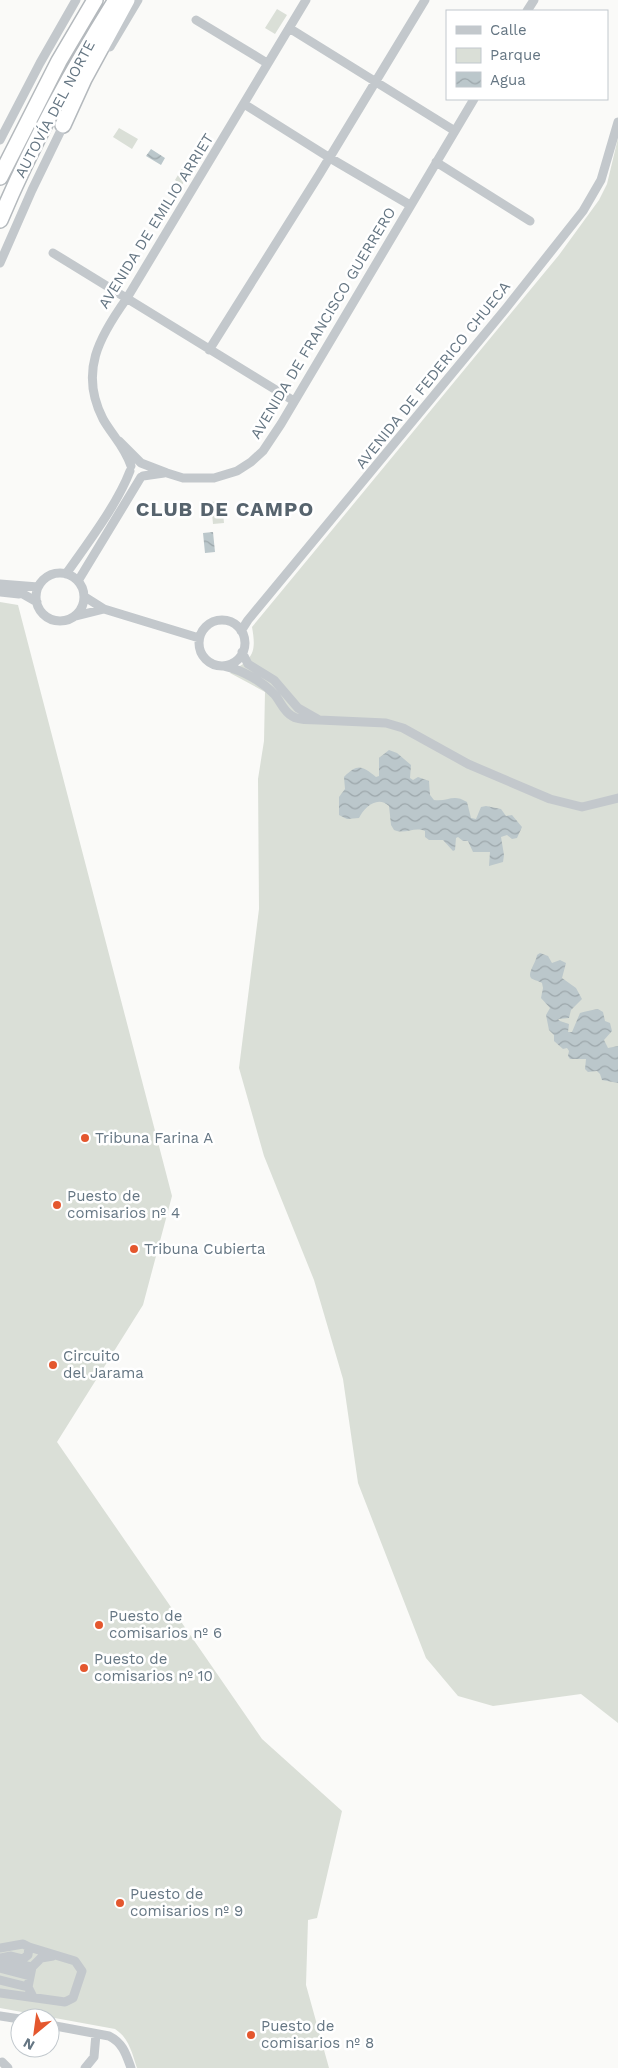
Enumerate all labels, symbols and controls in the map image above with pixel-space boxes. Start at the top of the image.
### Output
legend [446,10,608,100]
text: Calle [490,21,527,39]
street label: AUTOVÍA DEL NORTE [11,37,99,181]
text: Parque [490,46,541,64]
text: Agua [490,71,526,89]
street label: AVENIDA DE EMILIO ARRIET [95,130,217,312]
street label: AVENIDA DE FRANCISCO GUERRERO [247,204,399,442]
street label: AVENIDA DE FEDERICO CHUECA [352,278,514,472]
district label: CLUB DE CAMPO [136,497,314,521]
place label: Tribuna Farina A [95,1129,213,1147]
marker: Tribuna Farina A [79,1132,91,1144]
place label: Puesto de comisarios nº 4 [67,1187,180,1222]
marker: Puesto de comisarios nº 4 [51,1199,63,1211]
place label: Tribuna Cubierta [144,1240,266,1258]
marker: Tribuna Cubierta [128,1243,140,1255]
place label: Circuito del Jarama [63,1347,144,1382]
marker: Circuito del Jarama [47,1359,59,1371]
place label: Puesto de comisarios nº 6 [109,1607,222,1642]
marker: Puesto de comisarios nº 6 [93,1619,105,1631]
place label: Puesto de comisarios nº 10 [94,1650,213,1685]
marker: Puesto de comisarios nº 10 [78,1662,90,1674]
place label: Puesto de comisarios nº 9 [130,1885,243,1920]
marker: Puesto de comisarios nº 9 [114,1897,126,1909]
north arrow [10,2008,60,2058]
place label: Puesto de comisarios nº 8 [261,2017,374,2052]
marker: Puesto de comisarios nº 8 [245,2029,257,2041]
text: N [20,2035,37,2054]

